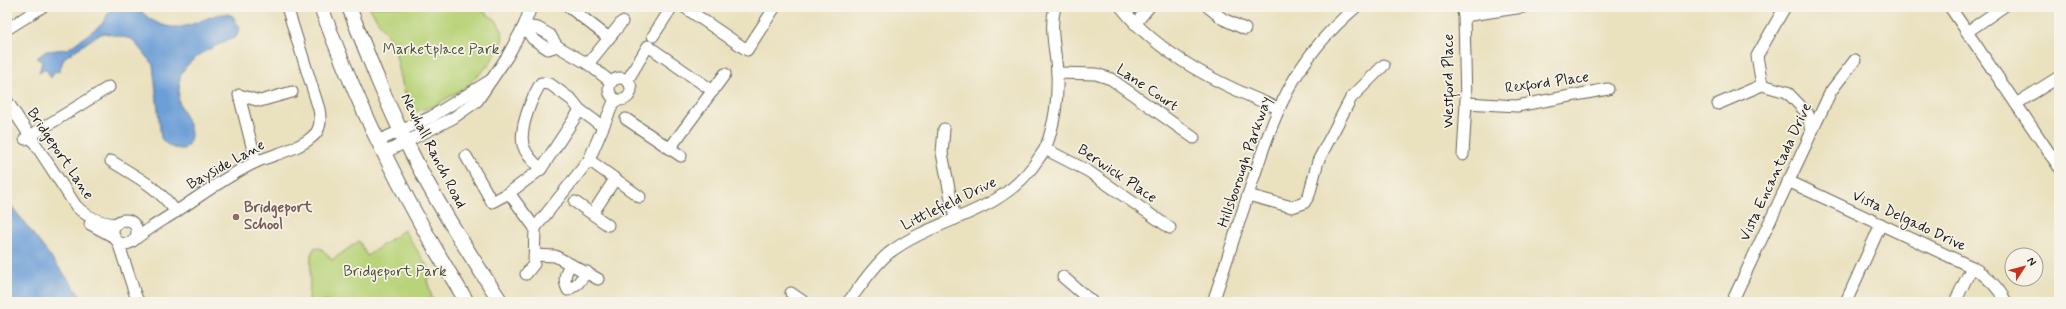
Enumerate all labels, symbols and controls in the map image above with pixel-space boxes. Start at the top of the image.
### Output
street label: Westford Place [1439,34,1461,128]
park label: Marketplace Park [383,40,500,60]
street label: Lane Court [1112,60,1182,116]
street label: Rexford Place [1504,67,1591,101]
street label: Newhall Ranch Road [395,90,471,212]
street label: Hillsborough Parkway [1213,94,1277,230]
street label: Vista Encantada Drive [1735,100,1817,244]
street label: Bridgeport Lane [22,104,98,204]
street label: Bayside Lane [183,135,269,195]
street label: Berwick Place [1073,140,1161,208]
street label: Littlefield Drive [898,172,1000,236]
street label: Vista Delgado Drive [1848,186,1969,257]
place label: Bridgeport School [244,198,314,235]
marker: Bridgeport School [231,212,241,222]
north arrow [2004,247,2044,287]
text: N [2023,255,2039,269]
park label: Bridgeport Park [343,262,447,282]

